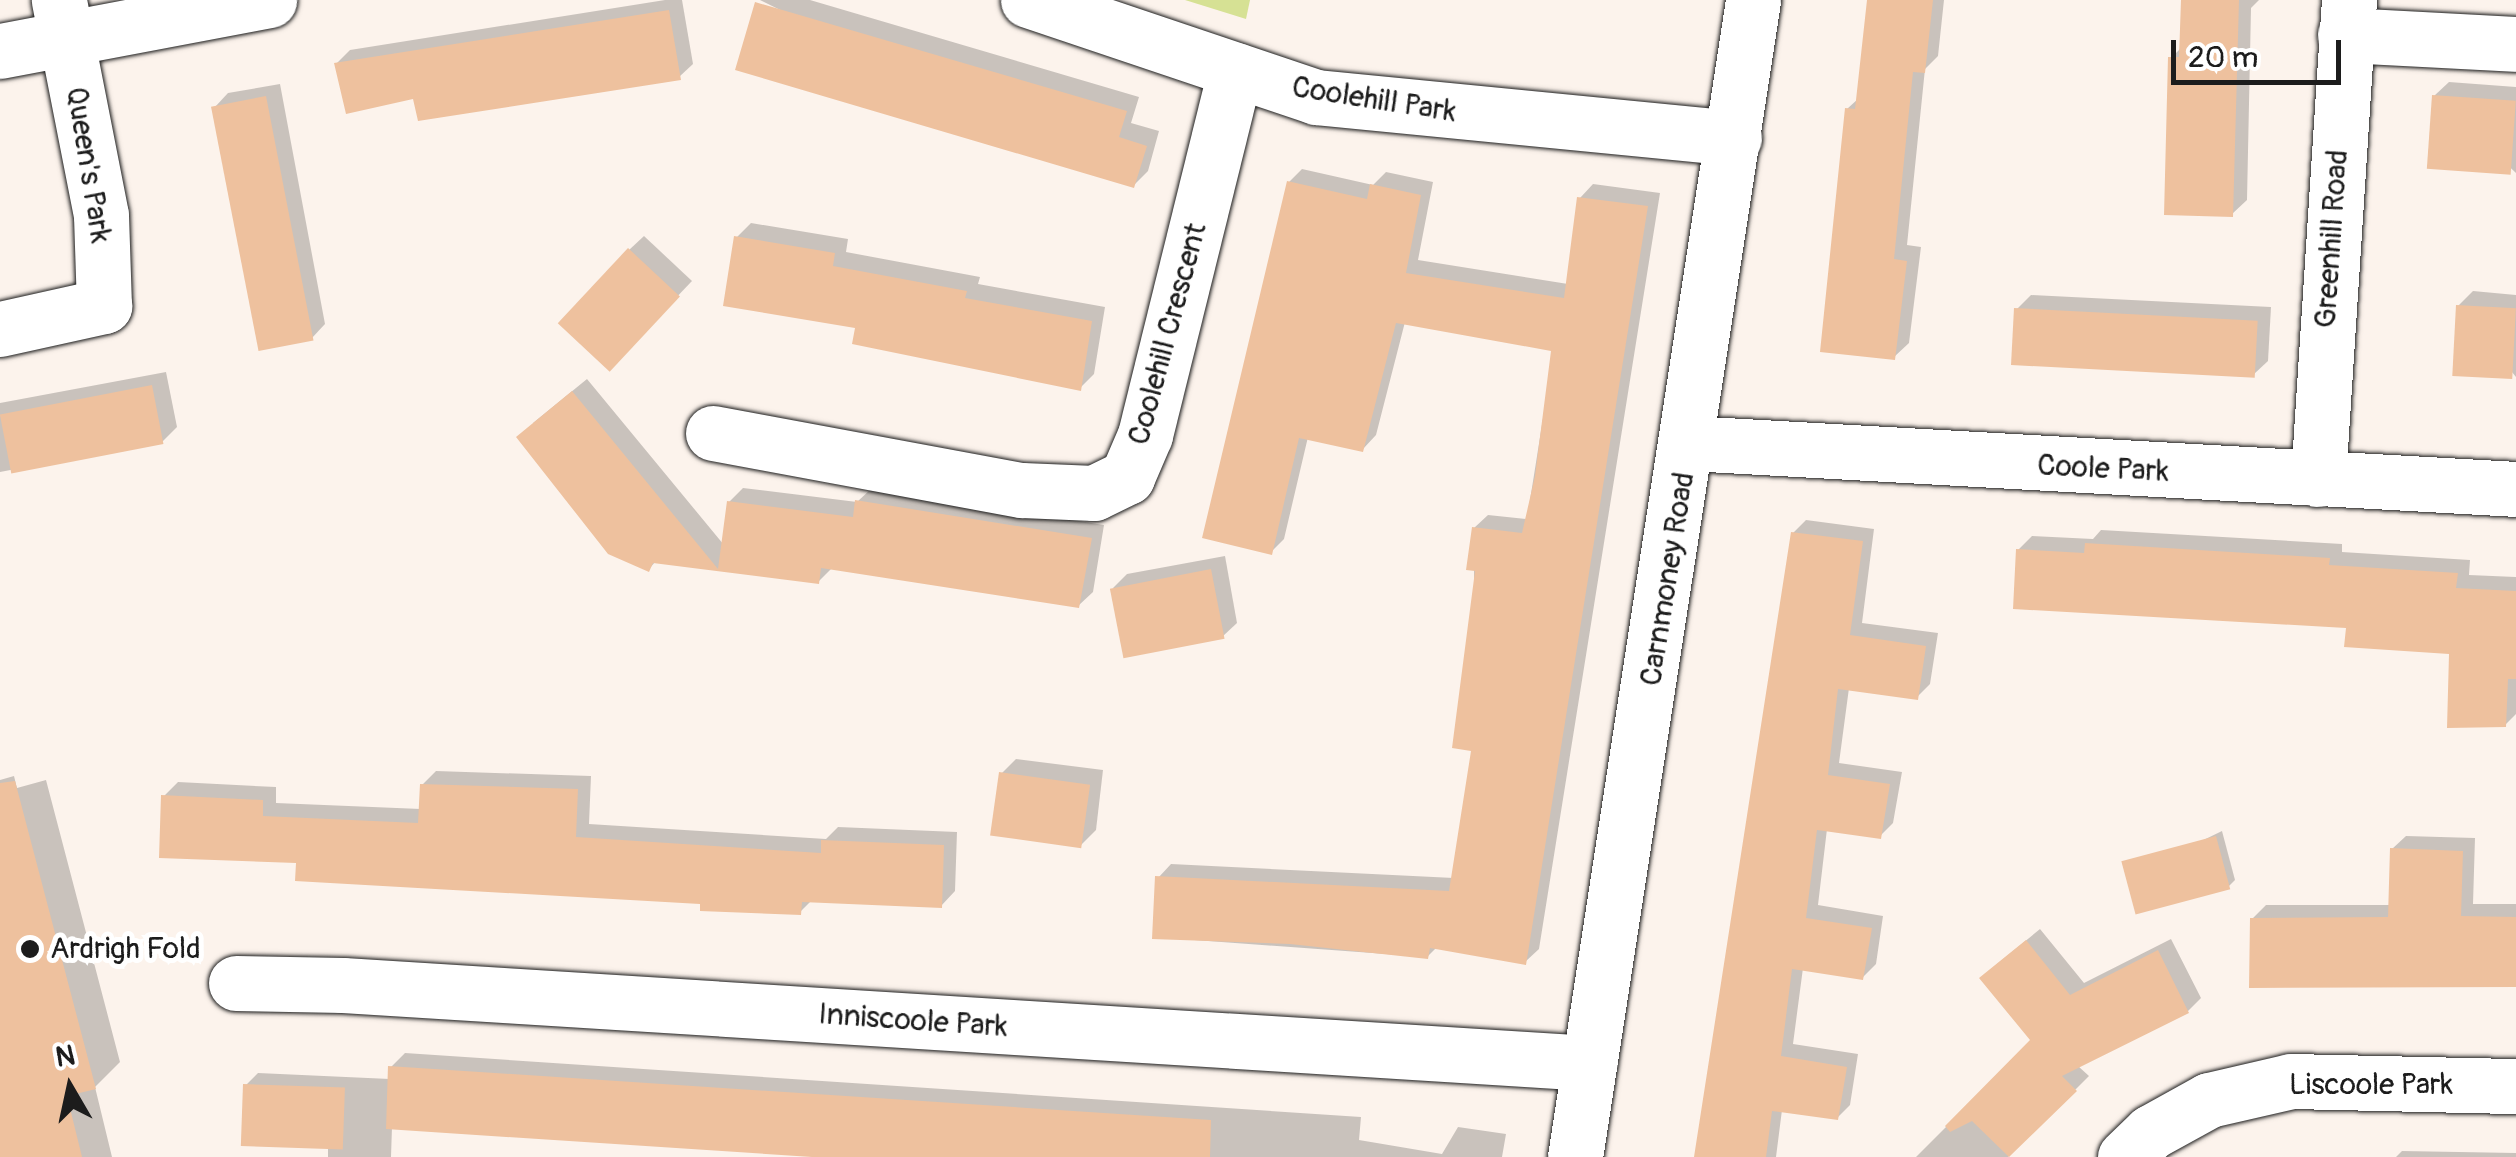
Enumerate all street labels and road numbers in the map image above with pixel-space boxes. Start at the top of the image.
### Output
street label: Coolehill Park [1289,69,1459,131]
street label: Queen's Park [58,84,118,246]
street label: Greenhill Road [2308,149,2356,329]
street label: Coolehill Crescent [1121,219,1215,449]
street label: Coole Park [2036,448,2170,490]
street label: Carnmoney Road [1633,470,1703,688]
street label: Inniscoole Park [817,996,1009,1046]
street label: Liscoole Park [2289,1067,2453,1103]

